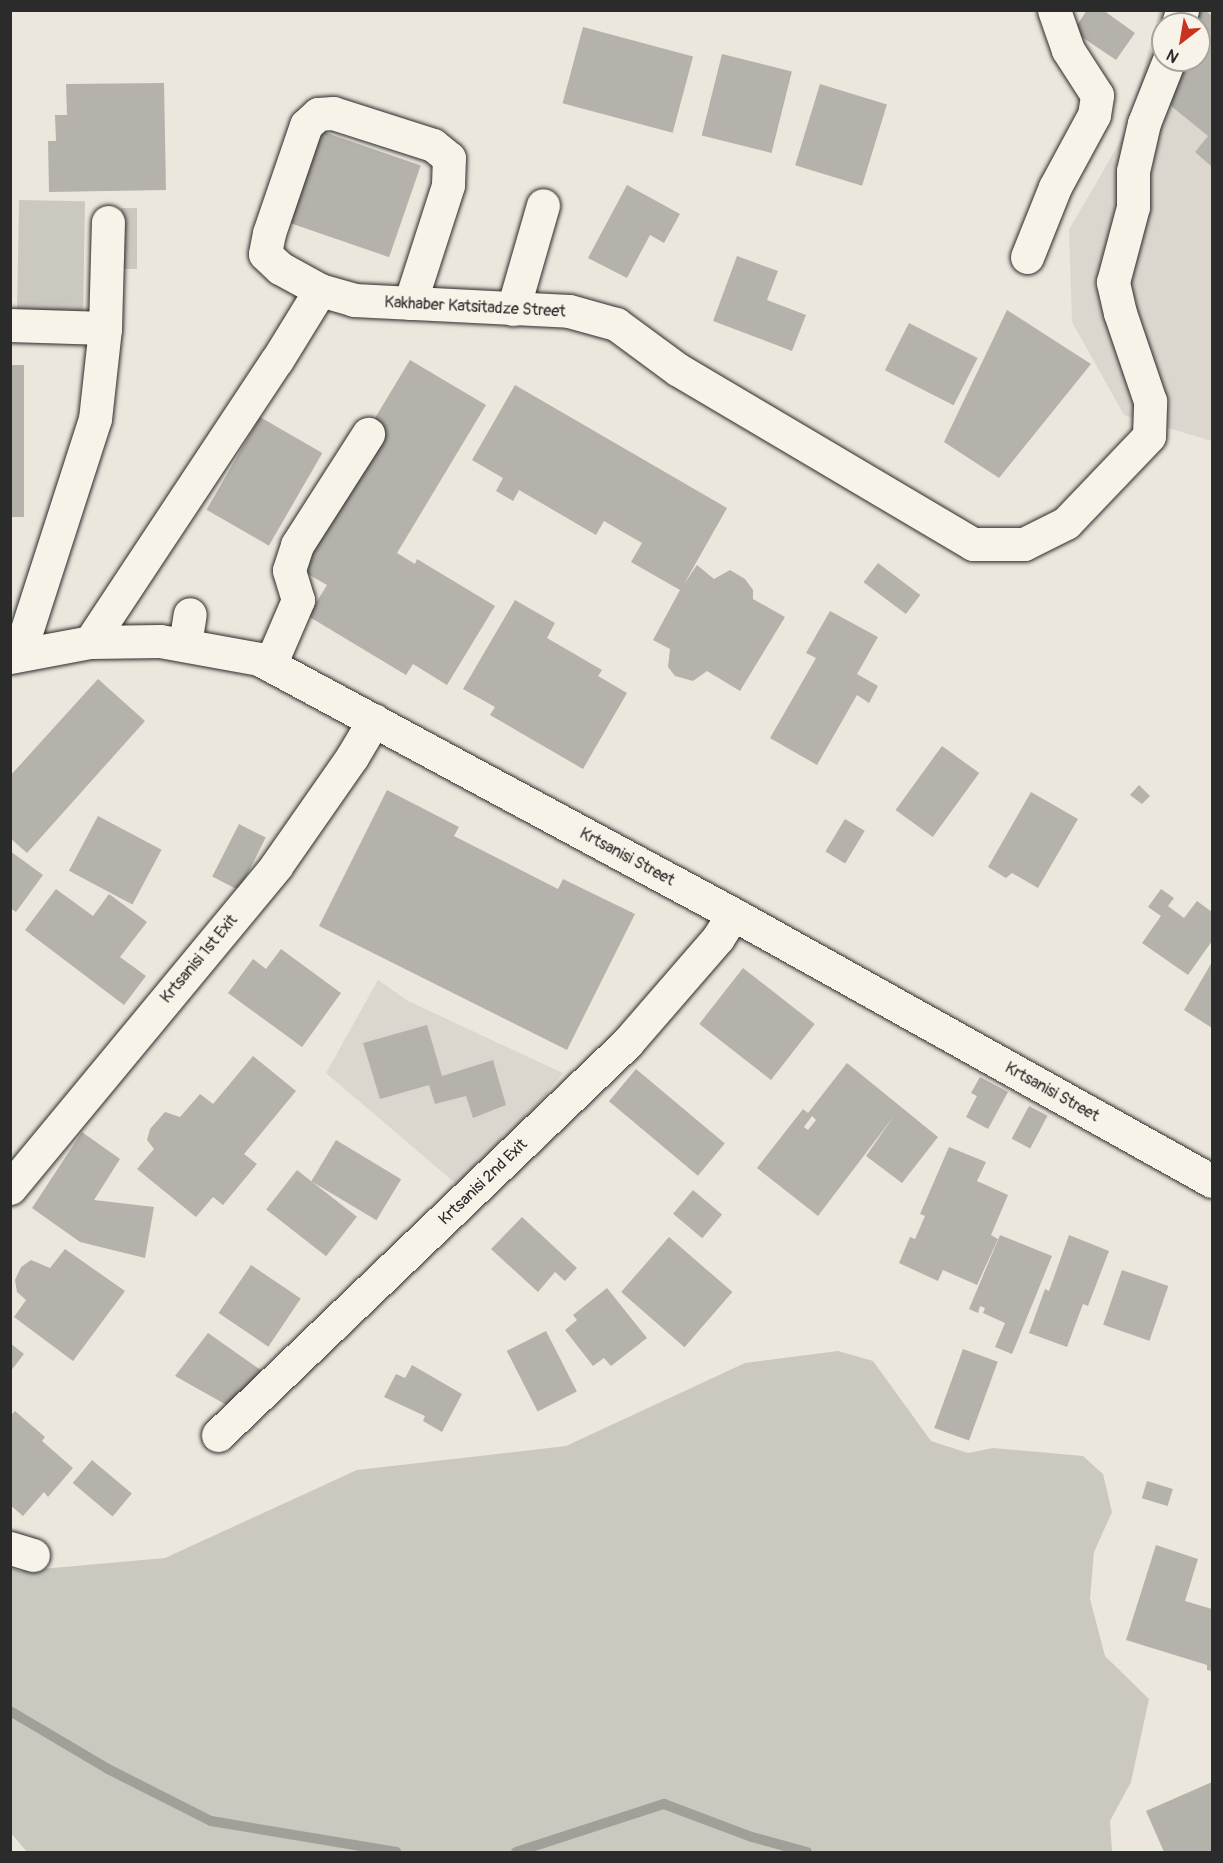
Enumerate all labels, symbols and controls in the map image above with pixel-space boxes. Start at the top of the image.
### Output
north arrow [1151,12,1211,72]
text: N [1163,44,1183,67]
street label: Kakhaber Katsitadze Street [384,293,566,321]
street label: Krtsanisi Street [576,824,678,890]
street label: Krtsanisi 1st Exit [156,911,242,1007]
street label: Krtsanisi Street [1002,1058,1102,1126]
street label: Krtsanisi 2nd Exit [435,1135,531,1229]

